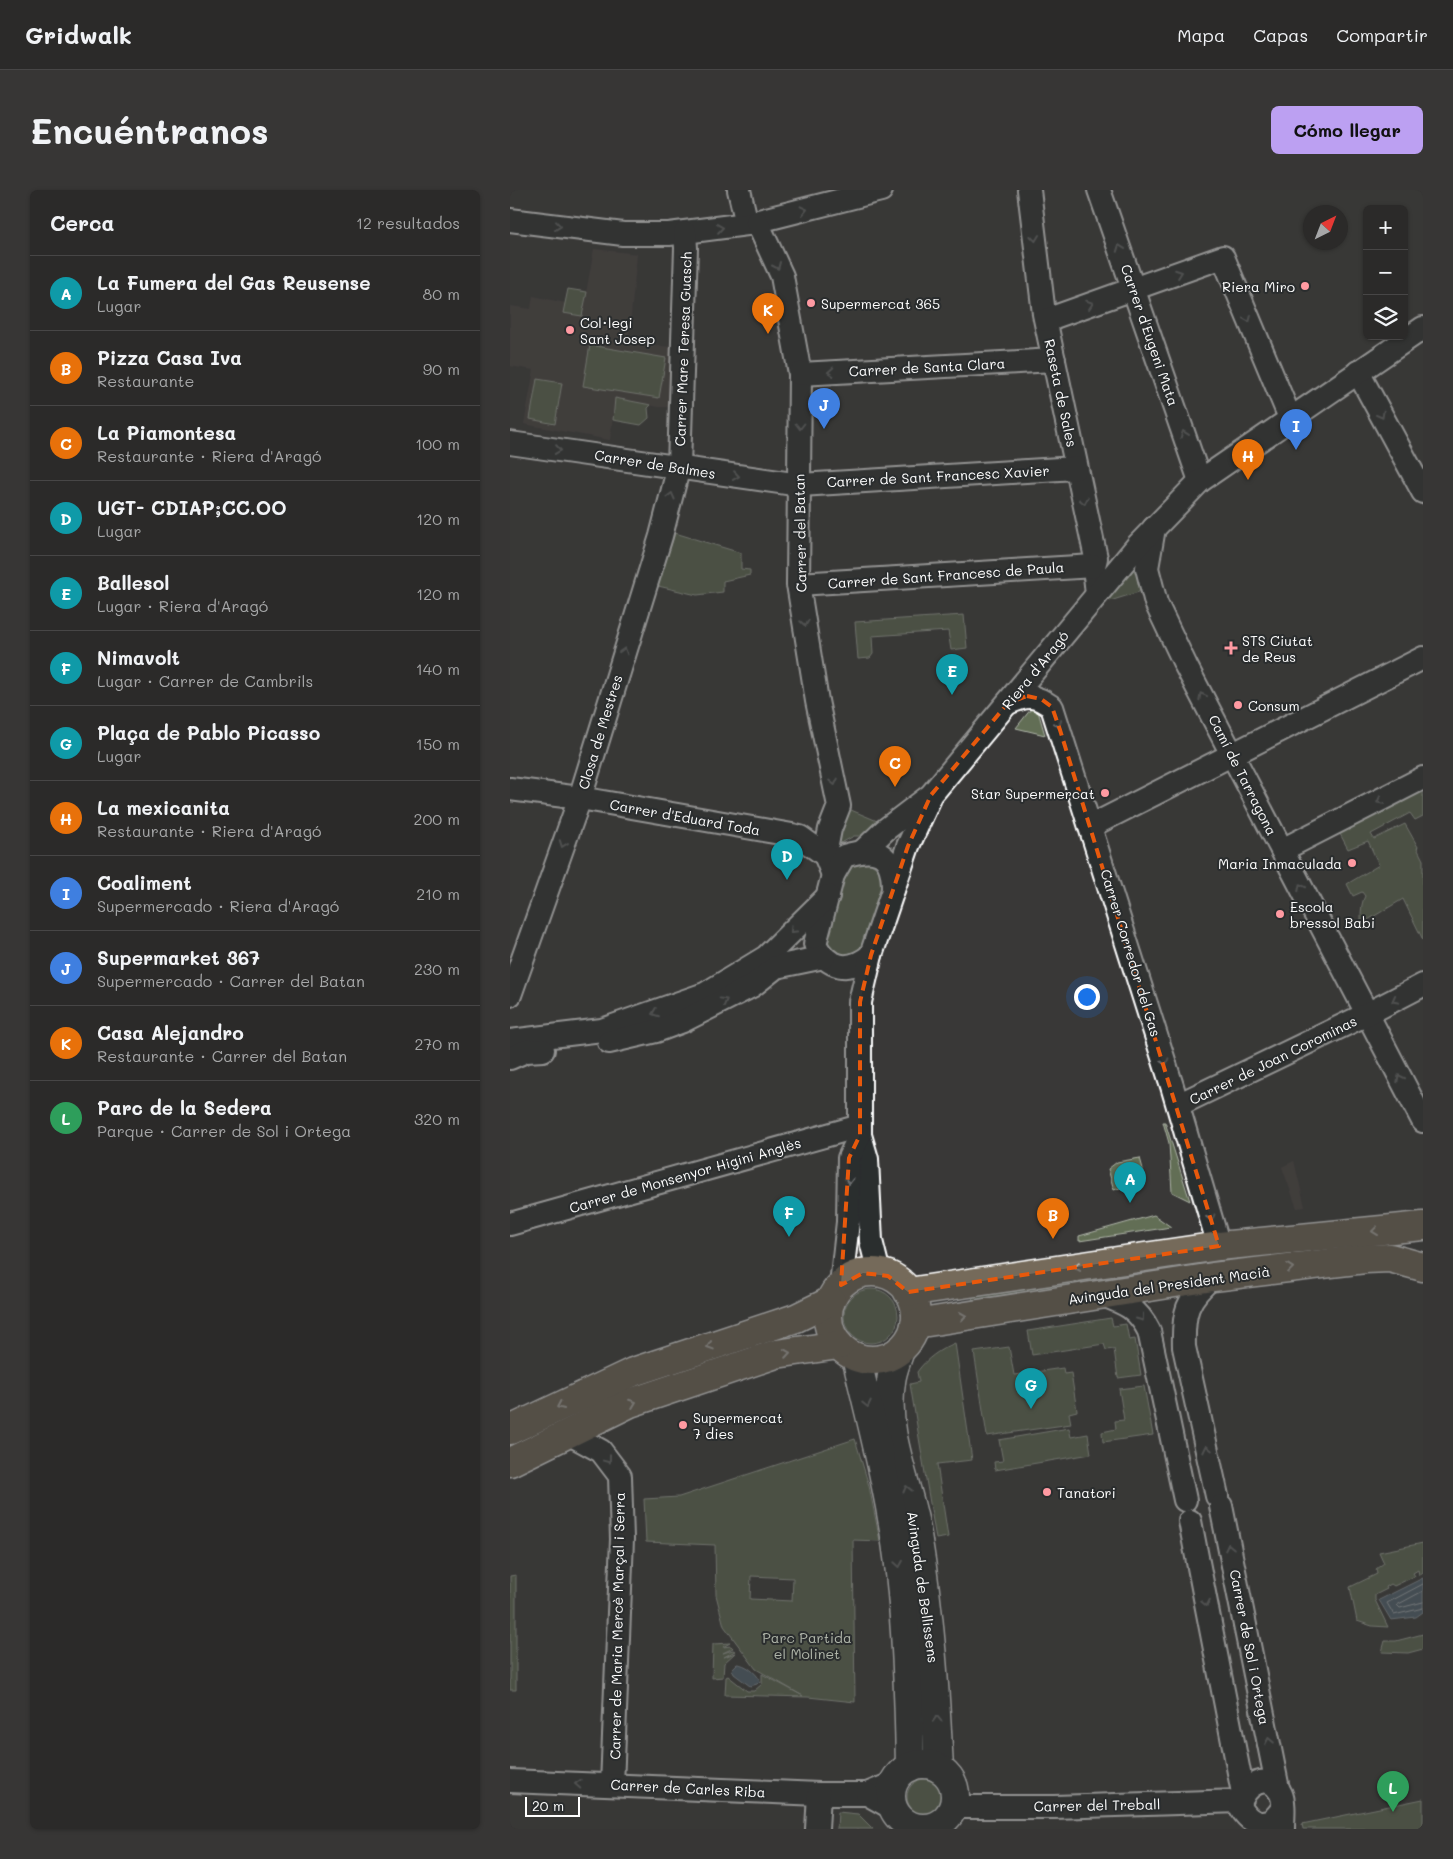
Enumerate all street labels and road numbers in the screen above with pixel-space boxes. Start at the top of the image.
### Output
street label: Carrer Mare Teresa Guasch [670,251,696,447]
street label: Carrer d'Eugeni Mata [1117,262,1183,408]
street label: Raseta de Sales [1040,337,1082,449]
street label: Carrer de Santa Clara [848,353,1006,381]
street label: Carrer de Balmes [593,445,717,483]
street label: Carrer de Sant Francesc Xavier [826,461,1050,491]
street label: Carrer del Batan [789,474,811,592]
street label: Carrer de Sant Francesc de Paula [827,557,1065,593]
street label: Riera d'Aragó [997,627,1073,713]
street label: Closa de Mestres [573,672,627,792]
street label: Camí de Tarragona [1204,711,1282,839]
street label: Carrer d'Eduard Toda [608,794,762,840]
street label: Carrer Corredor del Gas [1096,867,1166,1039]
street label: Carrer de Joan Corominas [1186,1011,1360,1109]
street label: Carrer de Monsenyor Higini Anglès [567,1133,803,1217]
street label: Avinguda del President Macià [1067,1261,1271,1309]
street label: Carrer de Maria Mercè Marçal i Serra [605,1492,629,1760]
street label: Avinguda de Bellissens [903,1510,943,1664]
street label: Carrer de Sol i Ortega [1226,1568,1274,1726]
street label: Carrer de Carles Riba [610,1774,766,1802]
street label: Carrer del Treball [1034,1794,1160,1816]

